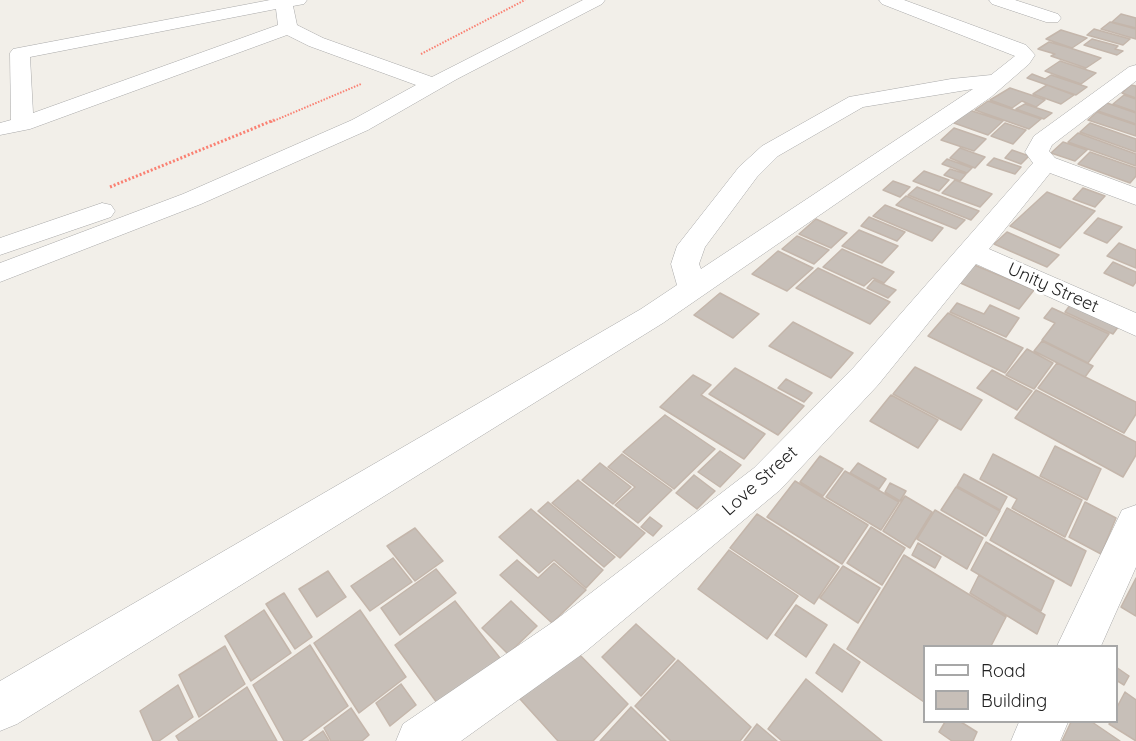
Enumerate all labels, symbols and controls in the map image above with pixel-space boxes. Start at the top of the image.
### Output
street label: Unity Street [1004,258,1102,318]
street label: Love Street [718,442,802,520]
legend [923,645,1118,723]
text: Road [981,659,1026,682]
text: Building [981,689,1047,712]

